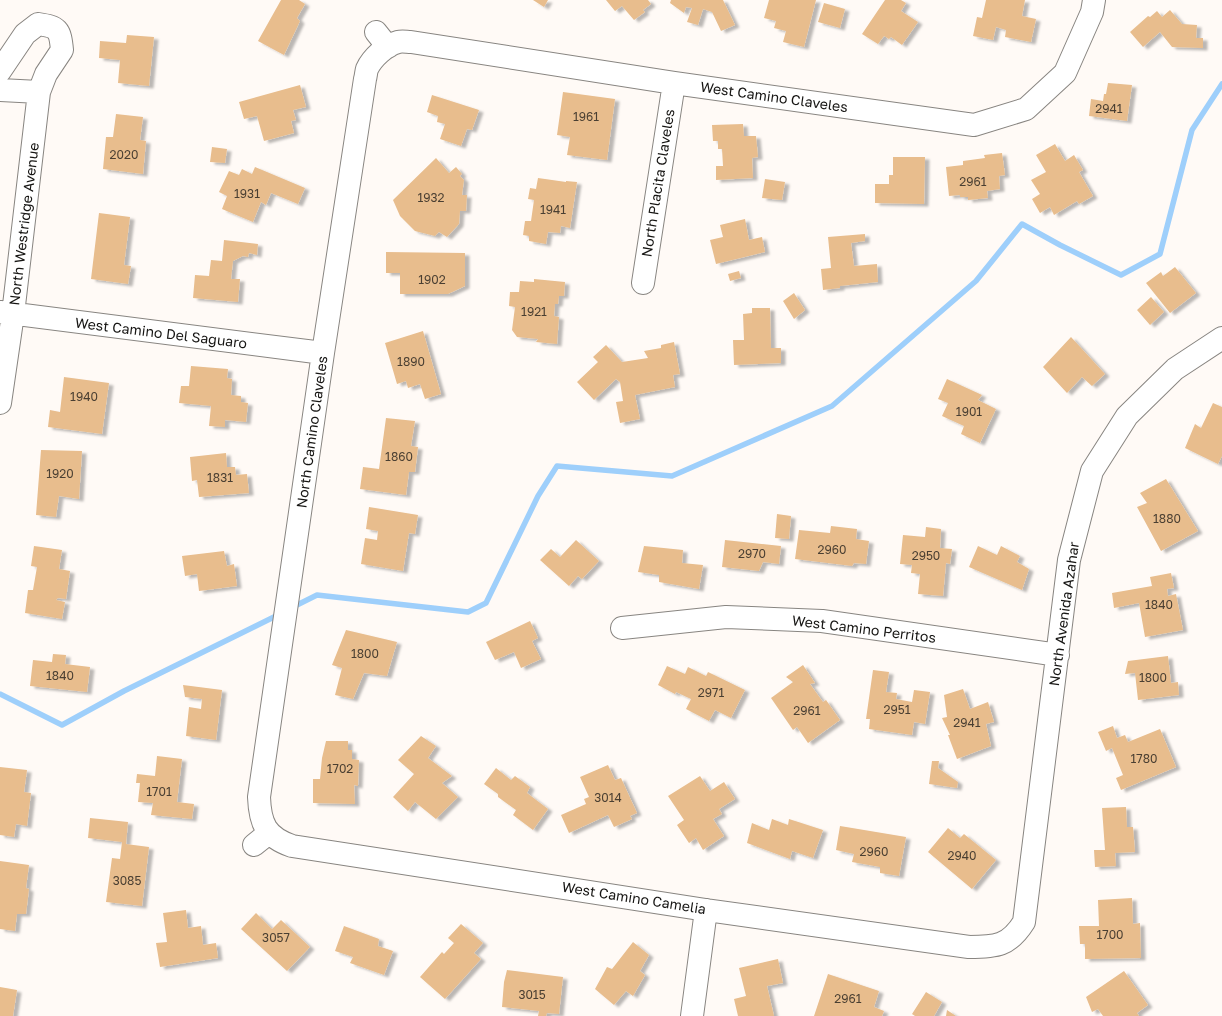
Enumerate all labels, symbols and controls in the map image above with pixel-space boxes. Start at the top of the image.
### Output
street label: West Camino Claveles [699,78,849,115]
house number: 2941 [1095,101,1123,116]
street label: North Placita Claveles [637,108,678,258]
house number: 1961 [573,109,599,124]
street label: North Westridge Avenue [5,142,42,306]
house number: 2020 [110,147,138,162]
house number: 2961 [959,174,987,189]
house number: 1931 [234,186,260,201]
house number: 1932 [417,190,445,205]
house number: 1941 [540,202,566,217]
house number: 1902 [418,272,446,287]
house number: 1921 [521,304,547,319]
street label: West Camino Del Saguaro [74,314,248,351]
house number: 1890 [397,354,425,369]
street label: North Camino Claveles [292,355,331,509]
house number: 1940 [70,389,98,404]
house number: 1901 [956,404,982,419]
house number: 1860 [385,449,413,464]
house number: 1920 [46,466,74,481]
house number: 1831 [207,470,233,485]
house number: 1880 [1153,511,1181,526]
street label: North Avenida Azahar [1045,540,1082,687]
house number: 2960 [818,542,846,557]
house number: 2970 [738,546,766,561]
house number: 2950 [912,548,940,563]
house number: 1840 [1145,597,1173,612]
street label: West Camino Perritos [791,611,937,646]
house number: 1800 [351,646,379,661]
house number: 1840 [46,668,74,683]
house number: 1800 [1139,670,1167,685]
house number: 2971 [698,685,724,700]
house number: 2951 [883,702,911,717]
house number: 2961 [793,703,821,718]
house number: 2941 [953,715,981,730]
house number: 1780 [1131,751,1157,766]
house number: 1702 [327,761,353,776]
house number: 1701 [146,784,172,799]
house number: 3014 [594,790,622,805]
house number: 2960 [860,844,888,859]
house number: 2940 [948,848,976,863]
house number: 3085 [113,873,141,888]
street label: West Camino Camelia [561,878,707,917]
house number: 1700 [1096,927,1124,942]
house number: 3057 [262,930,290,945]
house number: 3015 [518,987,546,1002]
house number: 2961 [834,991,862,1006]

